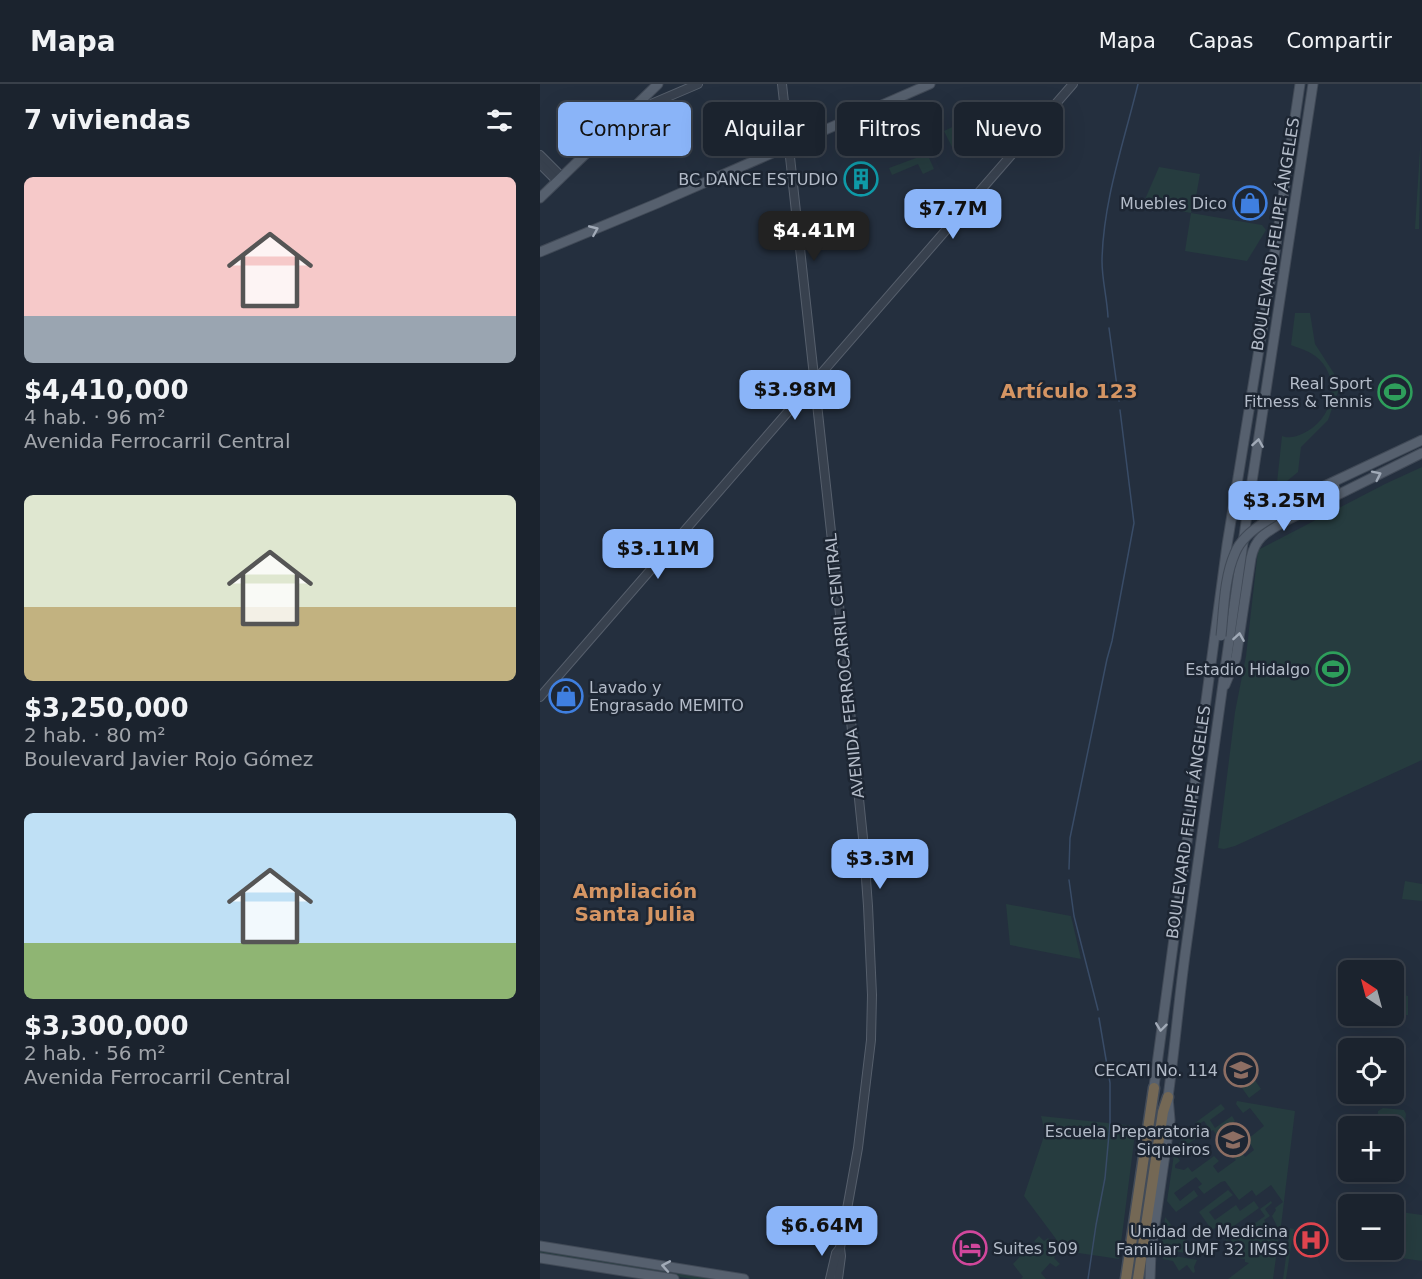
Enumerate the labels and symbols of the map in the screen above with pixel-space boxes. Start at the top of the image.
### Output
street label: BOULEVARD FELIPE ÁNGELES [1248,116,1303,352]
building icon: BC DANCE ESTUDIO [843,161,879,197]
place label: BC DANCE ESTUDIO [678,170,838,189]
shop icon: Muebles Dico [1232,185,1268,221]
pin: $7.7M [911,189,995,240]
place label: Muebles Dico [1120,194,1227,213]
pin: $4.41M [765,211,863,262]
one-way arrow [588,225,599,237]
pin: $3.98M [746,370,844,421]
place label: Real Sport Fitness & Tennis [1244,374,1372,411]
sports icon: Real Sport Fitness & Tennis [1377,374,1413,410]
district label: Artículo 123 [1000,379,1138,403]
one-way arrow [1252,438,1264,448]
one-way arrow [1370,471,1381,483]
pin: $3.25M [1235,481,1333,532]
pin: $3.11M [609,529,707,580]
street label: AVENIDA FERROCARRIL CENTRAL [821,532,868,799]
one-way arrow [1233,632,1245,641]
sports icon: Estadio Hidalgo [1315,651,1351,687]
place label: Estadio Hidalgo [1185,660,1310,679]
shop icon: Lavado y Engrasado MEMITO [548,678,584,714]
place label: Lavado y Engrasado MEMITO [589,678,744,715]
street label: BOULEVARD FELIPE ÁNGELES [1163,704,1214,940]
pin: $3.3M [838,839,922,890]
district label: Ampliación Santa Julia [573,879,697,926]
north arrow [1338,960,1404,1026]
one-way arrow [1156,1023,1168,1032]
school or university icon: CECATI No. 114 [1223,1052,1259,1088]
place label: CECATI No. 114 [1094,1061,1218,1080]
place label: Escuela Preparatoria Siqueiros [1045,1122,1210,1159]
school or university icon: Escuela Preparatoria Siqueiros [1215,1122,1251,1158]
pin: $6.64M [773,1206,871,1257]
place label: Unidad de Medicina Familiar UMF 32 IMSS [1116,1222,1288,1259]
hospital icon: Unidad de Medicina Familiar UMF 32 IMSS [1293,1222,1329,1258]
hotel icon: Suites 509 [952,1230,988,1266]
place label: Suites 509 [993,1239,1078,1258]
one-way arrow [661,1260,671,1273]

